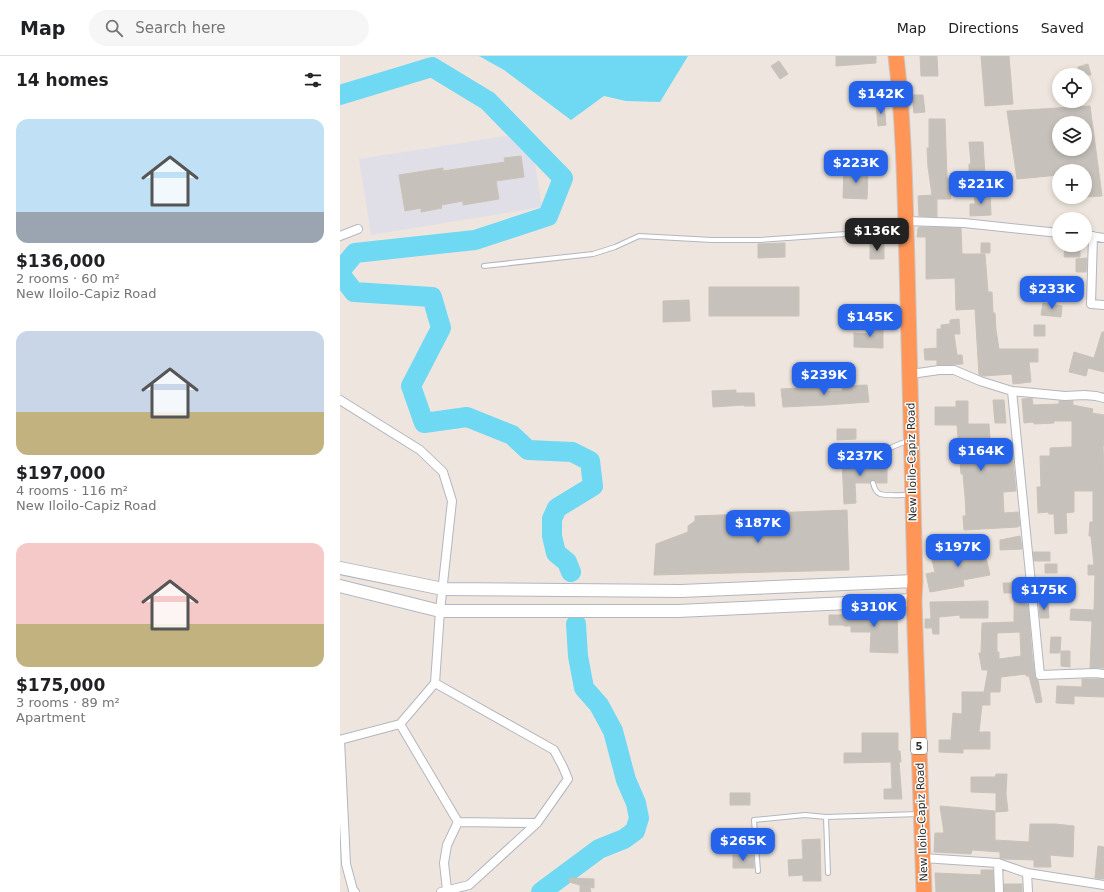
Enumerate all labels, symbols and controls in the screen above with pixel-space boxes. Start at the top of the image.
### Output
search box [89,10,369,46]
text: Map [20,17,65,39]
icon: search [103,17,125,39]
text: Search here [135,19,225,37]
text: Map [897,20,926,36]
text: Directions [948,20,1019,36]
text: Saved [1041,20,1084,36]
map controls [1052,68,1092,252]
button: locate [1052,68,1092,108]
icon: filters [302,69,324,91]
text: 14 homes [16,70,109,90]
pin: $142K [853,81,909,115]
text: $142K [858,86,904,101]
button: layers [1052,116,1092,156]
icon: home [134,145,206,217]
pin: $223K [828,150,884,184]
text: $223K [833,155,879,170]
button: + [1052,164,1092,204]
pin: $221K [953,171,1009,205]
text: $221K [958,176,1004,191]
button: − [1052,212,1092,252]
pin: $136K [849,218,905,252]
text: $136K [854,223,900,238]
text: $136,000 [16,251,105,271]
text: 2 rooms · 60 m² [16,271,120,286]
pin: $233K [1024,276,1080,310]
text: $233K [1029,281,1075,296]
text: New Iloilo-Capiz Road [16,286,156,301]
pin: $145K [842,304,898,338]
text: $145K [847,309,893,324]
icon: home [134,357,206,429]
pin: $239K [796,362,852,396]
text: $239K [801,367,847,382]
street label: New Iloilo-Capiz Road [904,402,920,522]
pin: $164K [953,438,1009,472]
pin: $237K [832,443,888,477]
text: $164K [958,443,1004,458]
text: $237K [837,448,883,463]
text: $197,000 [16,463,105,483]
text: 4 rooms · 116 m² [16,483,128,498]
text: New Iloilo-Capiz Road [16,498,156,513]
pin: $187K [730,510,786,544]
text: $187K [735,515,781,530]
pin: $197K [930,534,986,568]
text: $197K [935,539,981,554]
icon: home [134,569,206,641]
pin: $175K [1016,577,1072,611]
text: $175K [1021,582,1067,597]
pin: $310K [846,594,902,628]
text: $310K [851,599,897,614]
text: $175,000 [16,675,105,695]
text: 3 rooms · 89 m² [16,695,120,710]
text: Apartment [16,710,86,725]
road number: 5 [911,738,927,754]
street label: New Iloilo-Capiz Road [913,762,931,882]
pin: $265K [715,828,771,862]
text: $265K [720,833,766,848]

